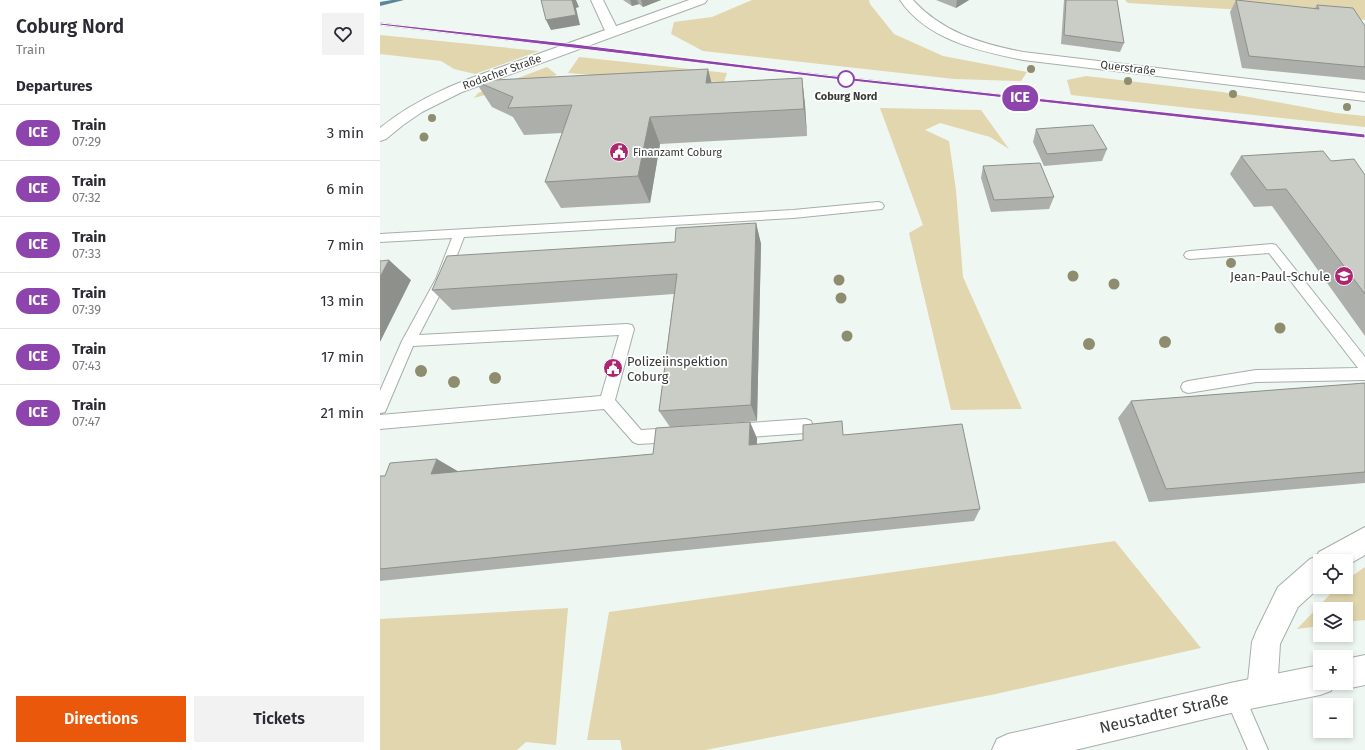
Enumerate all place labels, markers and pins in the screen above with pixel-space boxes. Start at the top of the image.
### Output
marker: Coburg Nord [837,70,855,88]
place label: Coburg Nord [815,90,877,103]
public building icon: Finanzamt Coburg [608,141,630,163]
place label: Finanzamt Coburg [633,146,722,159]
school or university icon: Jean-Paul-Schule [1333,265,1355,287]
place label: Jean-Paul-Schule [1230,269,1330,284]
place label: Polizeiinspektion Coburg [627,354,728,384]
public building icon: Polizeiinspektion Coburg [602,357,624,379]

